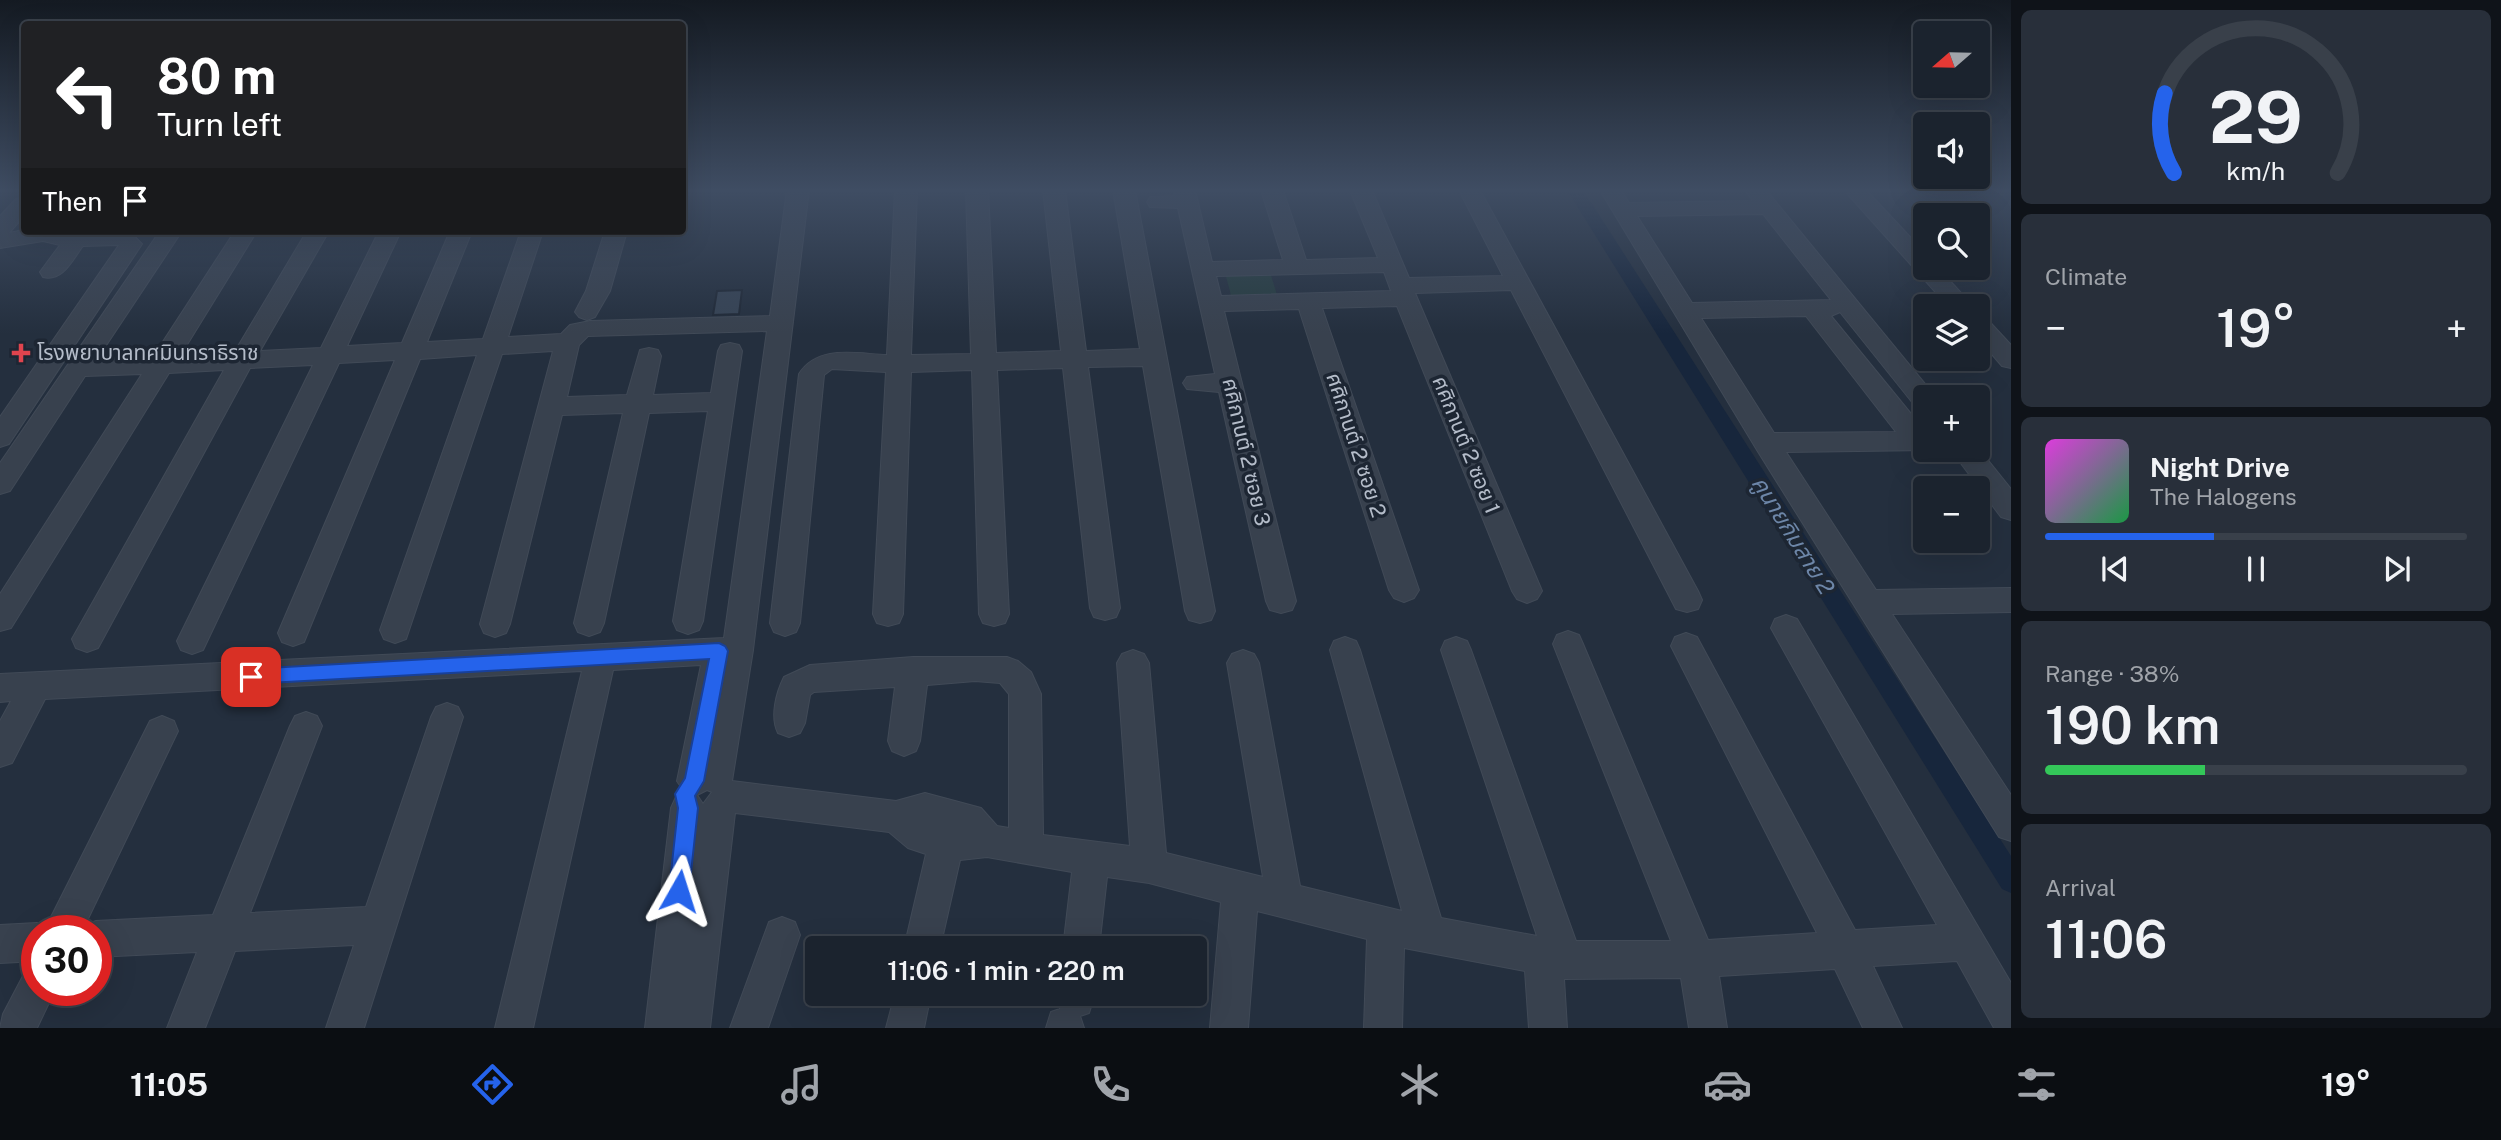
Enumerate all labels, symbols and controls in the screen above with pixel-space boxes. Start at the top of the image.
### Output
north arrow [1913,21,1990,98]
map controls [1913,21,1990,553]
text: 80 m [157,47,276,105]
icon: left [42,49,133,140]
text: 29 [2209,74,2303,159]
text: Turn left [157,106,282,143]
button: sound [1913,112,1990,189]
text: km/h [2227,156,2285,186]
icon: arrive [116,182,154,220]
text: Then [42,186,102,217]
button: search [1913,203,1990,280]
text: Climate [2045,263,2127,290]
button: layers [1913,294,1990,371]
text: 19° [2216,298,2296,359]
text: − [2045,306,2066,351]
text: + [2446,306,2467,351]
place label: โรงพยาบาลทศมินทราธิราช [37,340,259,365]
marker: โรงพยาบาลทศมินทราธิราช [11,343,31,363]
street label: ศศิกานต์ 2 ซอย 2 [1321,370,1392,520]
street label: ศศิกานต์ 2 ซอย 1 [1427,372,1505,517]
street label: ศศิกานต์ 2 ซอย 3 [1217,376,1276,528]
button: + [1913,385,1990,462]
text: Night Drive [2150,452,2290,483]
water label: คูนายกิมสาย 2 [1745,471,1841,600]
button: − [1913,476,1990,553]
text: The Halogens [2150,483,2297,510]
icon: previous [2096,550,2134,588]
icon: pause [2237,550,2275,588]
icon: next [2378,550,2416,588]
pin [221,647,281,707]
icon: arrive [232,658,270,696]
text: Range · 38% [2045,660,2179,687]
text: 190 km [2045,695,2220,756]
position arrow [642,854,716,928]
text: Arrival [2045,874,2116,901]
text: 11:06 [2045,909,2167,970]
speed limit sign: 30 [21,915,112,1006]
text: 11:06 · 1 min · 220 m [887,955,1125,986]
icon: directions [468,1060,517,1109]
icon: music [777,1060,826,1109]
icon: phone [1086,1060,1135,1109]
icon: climate [1395,1060,1444,1109]
icon: car [1703,1060,1752,1109]
icon: filters [2012,1060,2061,1109]
text: 11:05 [130,1066,208,1103]
text: 19° [2321,1066,2371,1103]

